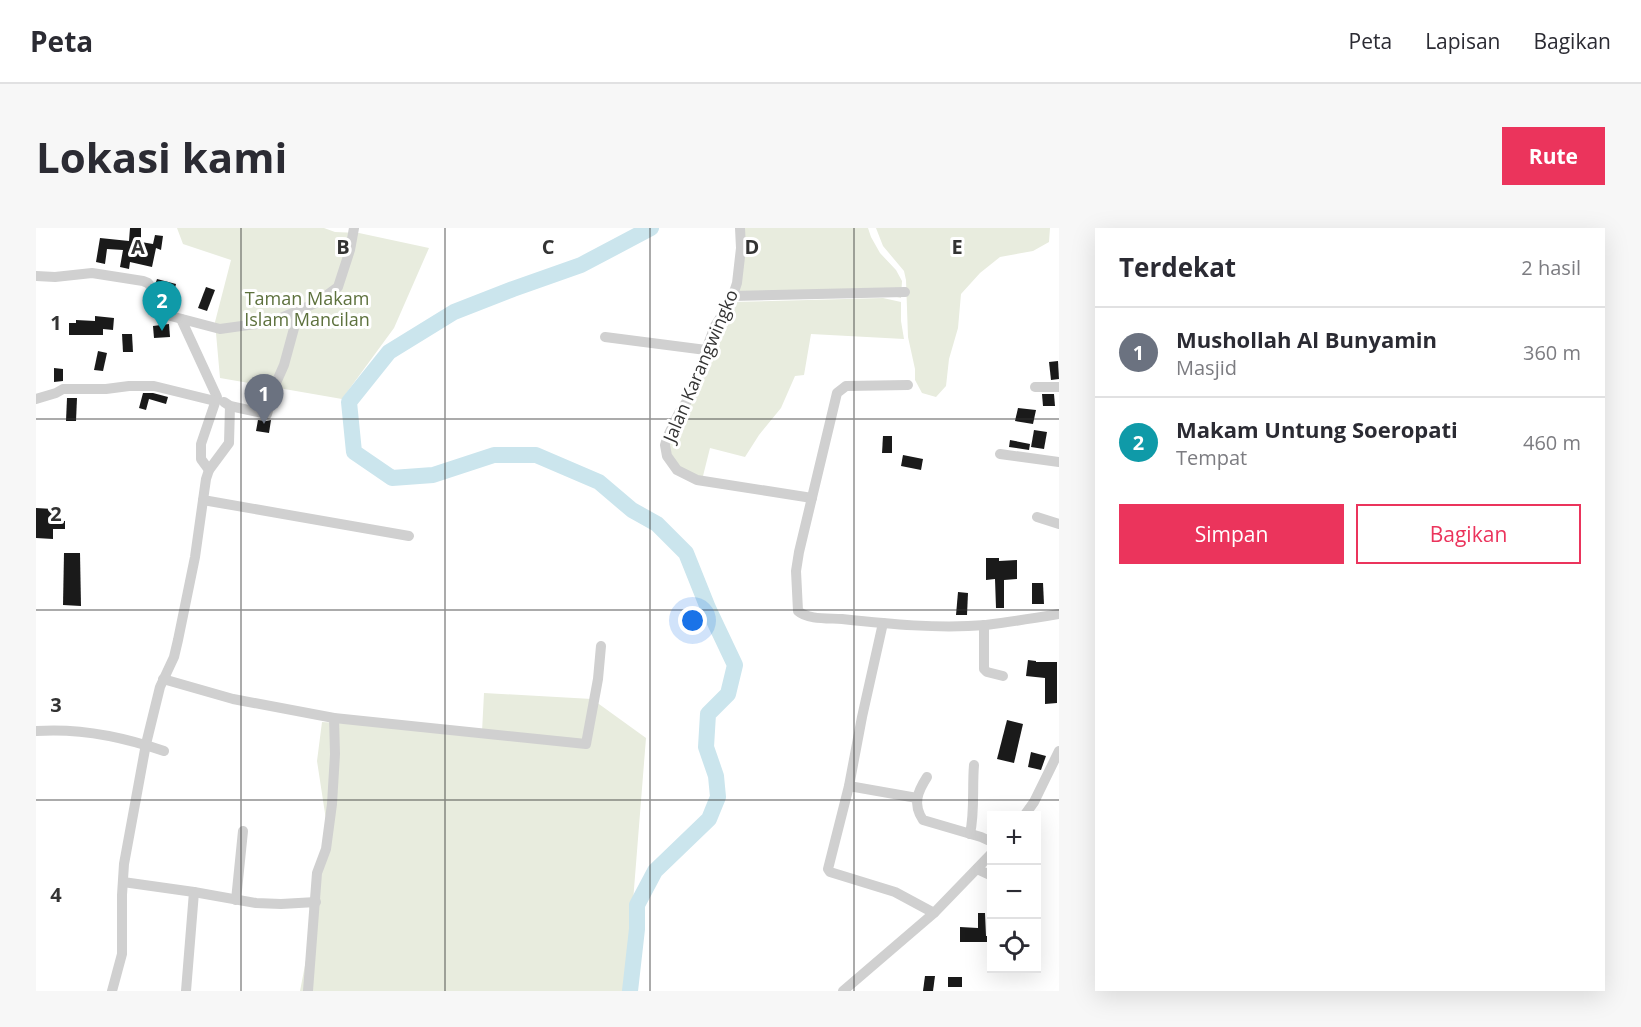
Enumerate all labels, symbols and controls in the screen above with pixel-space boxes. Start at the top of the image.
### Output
text: Peta [30,22,93,60]
text: Peta [1349,27,1392,55]
text: Lapisan [1425,27,1500,55]
text: Bagikan [1533,27,1611,55]
button: Rute [1502,127,1605,185]
text: Lokasi kami [36,128,287,185]
text: A [131,233,145,260]
text: B [336,233,350,260]
text: C [542,233,555,260]
text: D [745,233,759,260]
text: E [951,233,963,260]
text: Terdekat [1119,249,1236,285]
text: 2 hasil [1521,254,1581,281]
pin: 2 [142,282,182,331]
street label: Jalan Karangwingko [656,285,743,448]
park label: Taman Makam Islam Mancilan [244,286,370,331]
text: 1 [50,309,62,336]
text: Mushollah Al Bunyamin [1176,324,1437,354]
text: 1 [1133,339,1144,366]
text: 360 m [1523,339,1581,366]
text: Masjid [1176,354,1237,381]
pin: 1 [244,374,284,424]
text: Makam Untung Soeropati [1176,414,1458,444]
text: 2 [1133,429,1144,456]
text: 460 m [1523,429,1581,456]
text: Tempat [1176,444,1247,471]
text: 2 [50,500,62,527]
button: Simpan [1119,504,1344,564]
button: Bagikan [1356,504,1581,564]
your location [678,606,707,635]
text: 3 [50,691,62,718]
map controls [987,811,1041,973]
button: + [987,811,1041,865]
button: − [987,865,1041,919]
text: 4 [50,881,62,908]
button: locate [987,919,1041,973]

